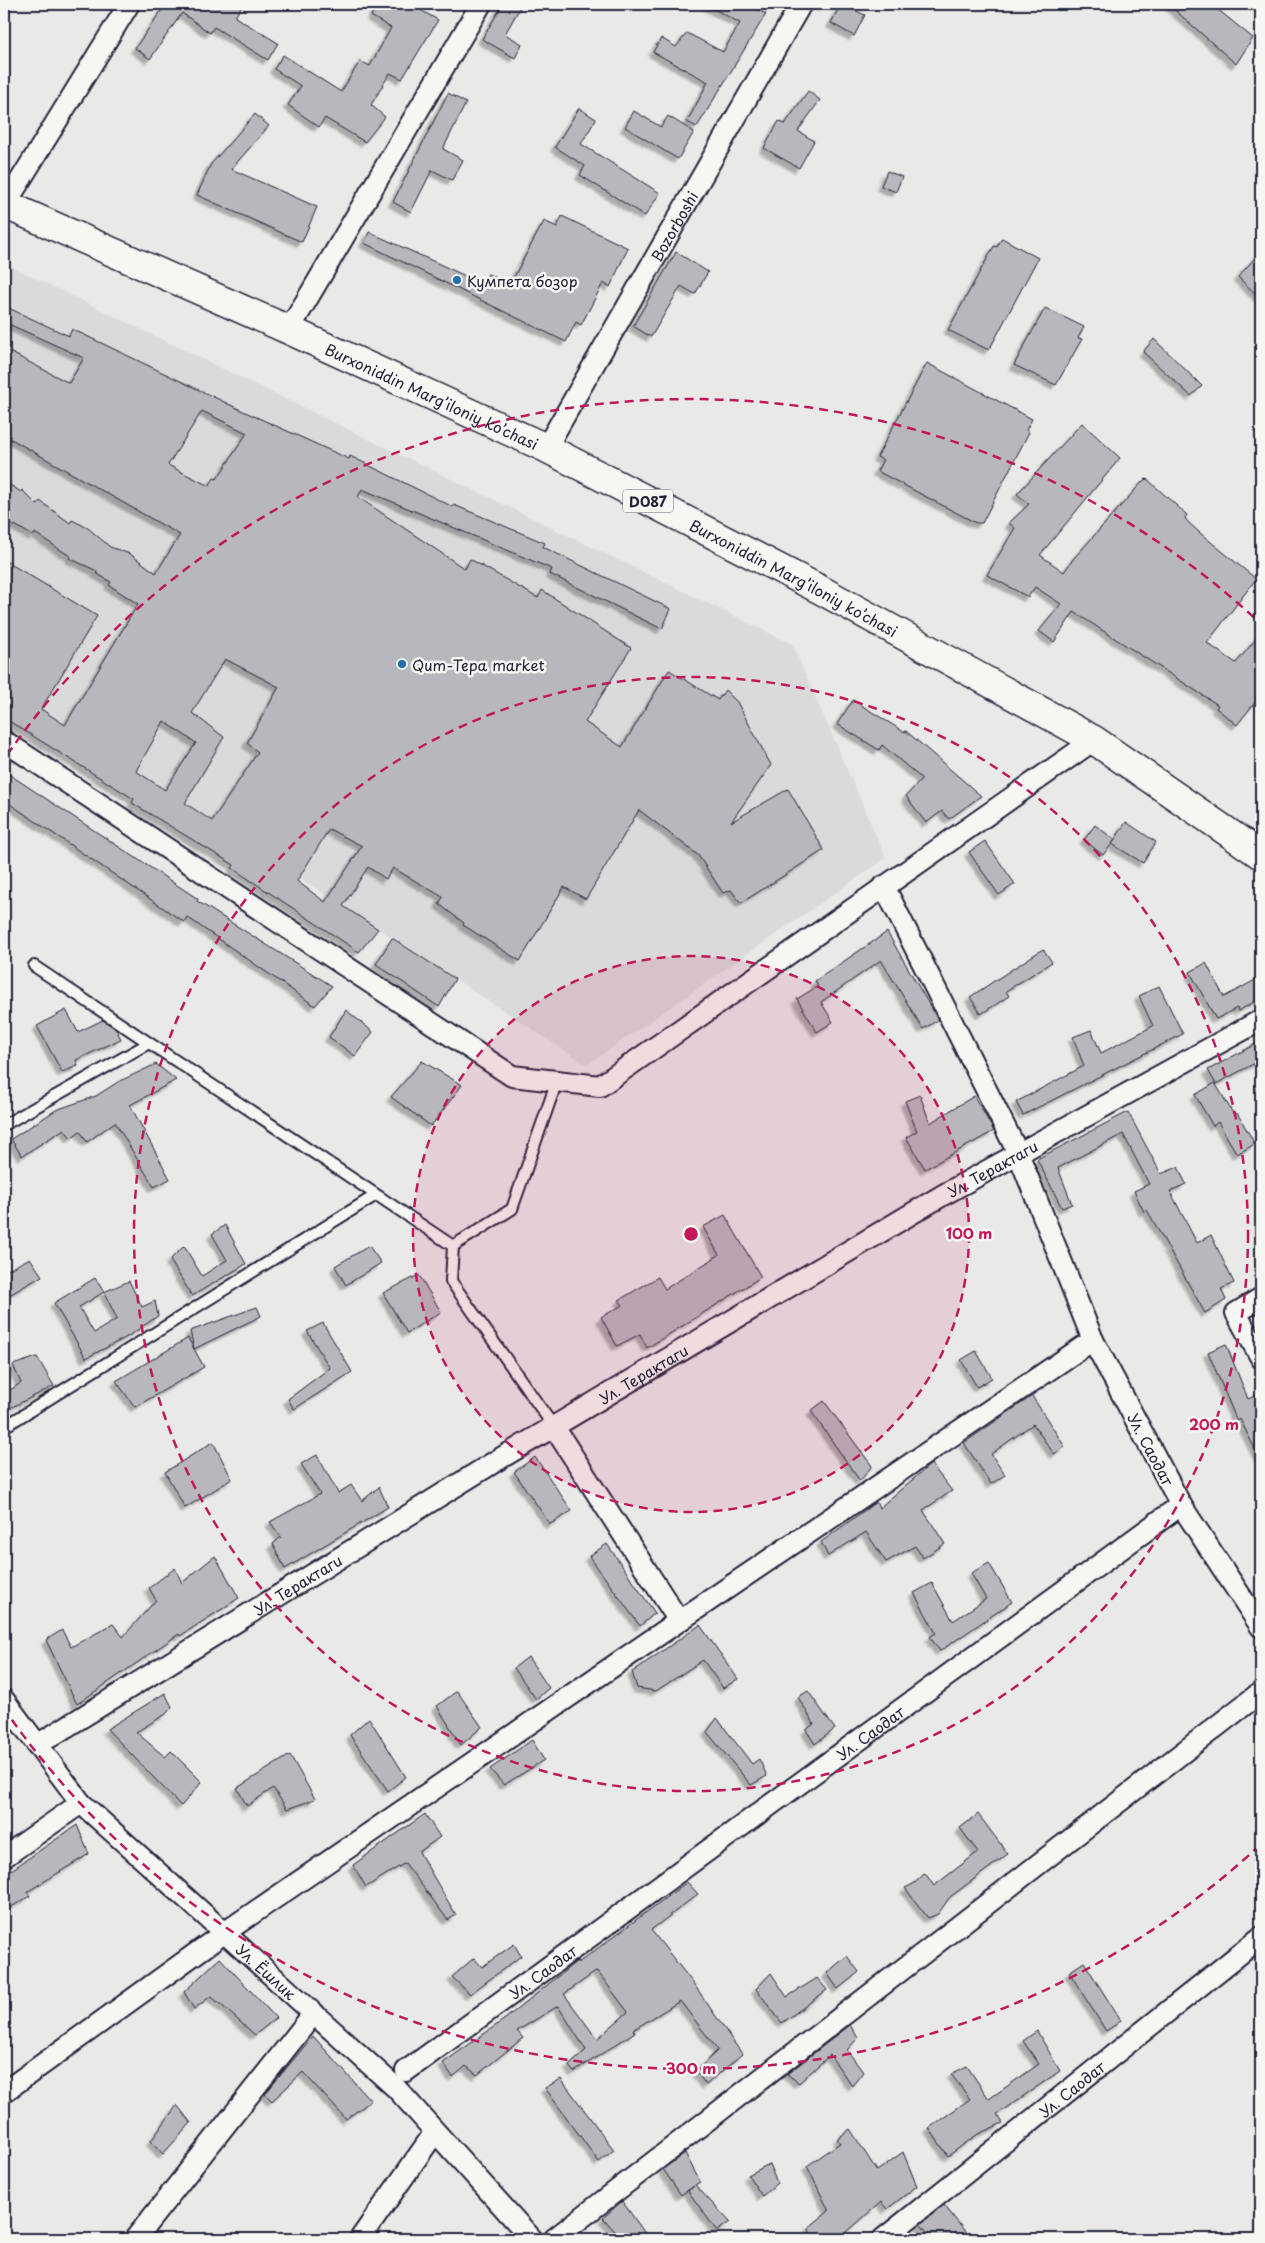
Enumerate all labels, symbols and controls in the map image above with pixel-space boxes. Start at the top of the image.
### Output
street label: Bozorboshi [644,186,703,266]
place label: Кумпета бозор [467,269,578,292]
marker: Кумпета бозор [451,274,463,286]
street label: Burxoniddin Marg’iloniy ko’chasi [322,337,542,455]
road number: D087 [623,490,673,512]
street label: Burxoniddin Marg’iloniy ko’chasi [686,513,902,642]
place label: Qum-Tepa market [412,653,545,676]
marker: Qum-Tepa market [396,658,408,670]
street label: Ул. Терактаги [943,1134,1042,1202]
text: 100 m [946,1221,992,1244]
centre of rings [682,1225,700,1243]
street label: Ул. Терактаги [594,1338,692,1409]
street label: Ул. Саодат [1122,1409,1180,1490]
text: 200 m [1189,1412,1239,1435]
street label: Ул. Терактаги [248,1548,346,1620]
street label: Ул. Саодат [831,1699,909,1765]
street label: Ул. Ёшлик [232,1938,302,2004]
street label: Ул. Саодат [504,1938,582,2004]
street label: Ул. Саодат [1033,2054,1110,2122]
text: 300 m [666,2056,716,2079]

